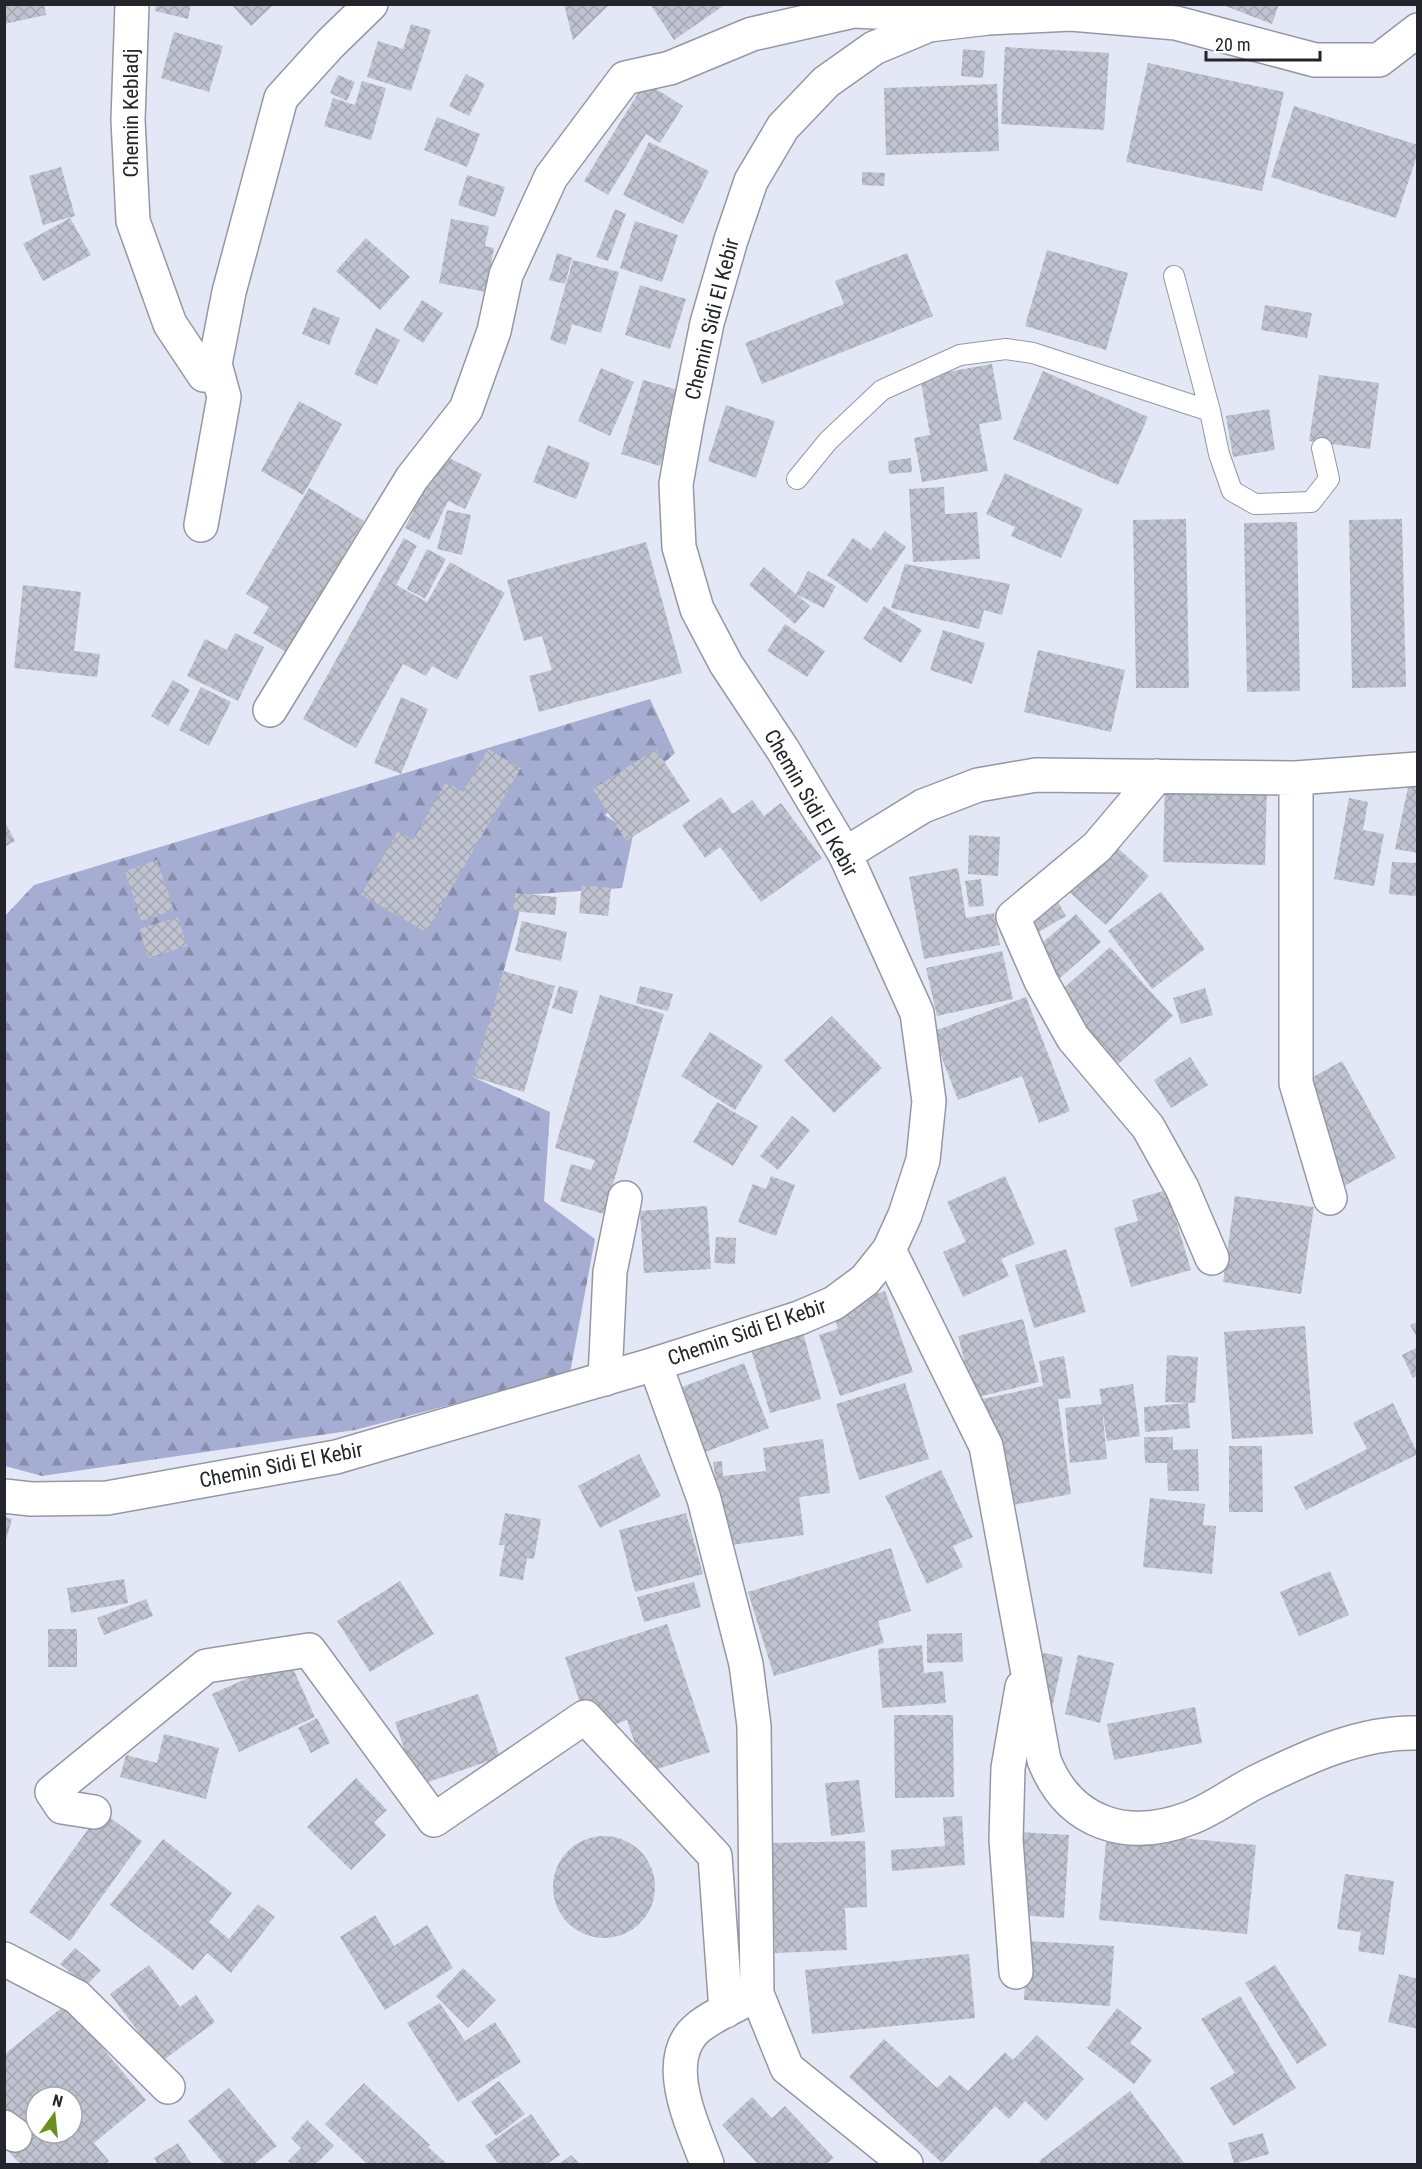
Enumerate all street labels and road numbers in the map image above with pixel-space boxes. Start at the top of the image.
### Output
street label: Chemin Kebladj [119,49,143,177]
street label: Chemin Sidi El Kebir [680,236,744,402]
street label: Chemin Sidi El Kebir [759,725,863,881]
street label: Chemin Sidi El Kebir [665,1294,829,1370]
street label: Chemin Sidi El Kebir [197,1437,365,1493]

